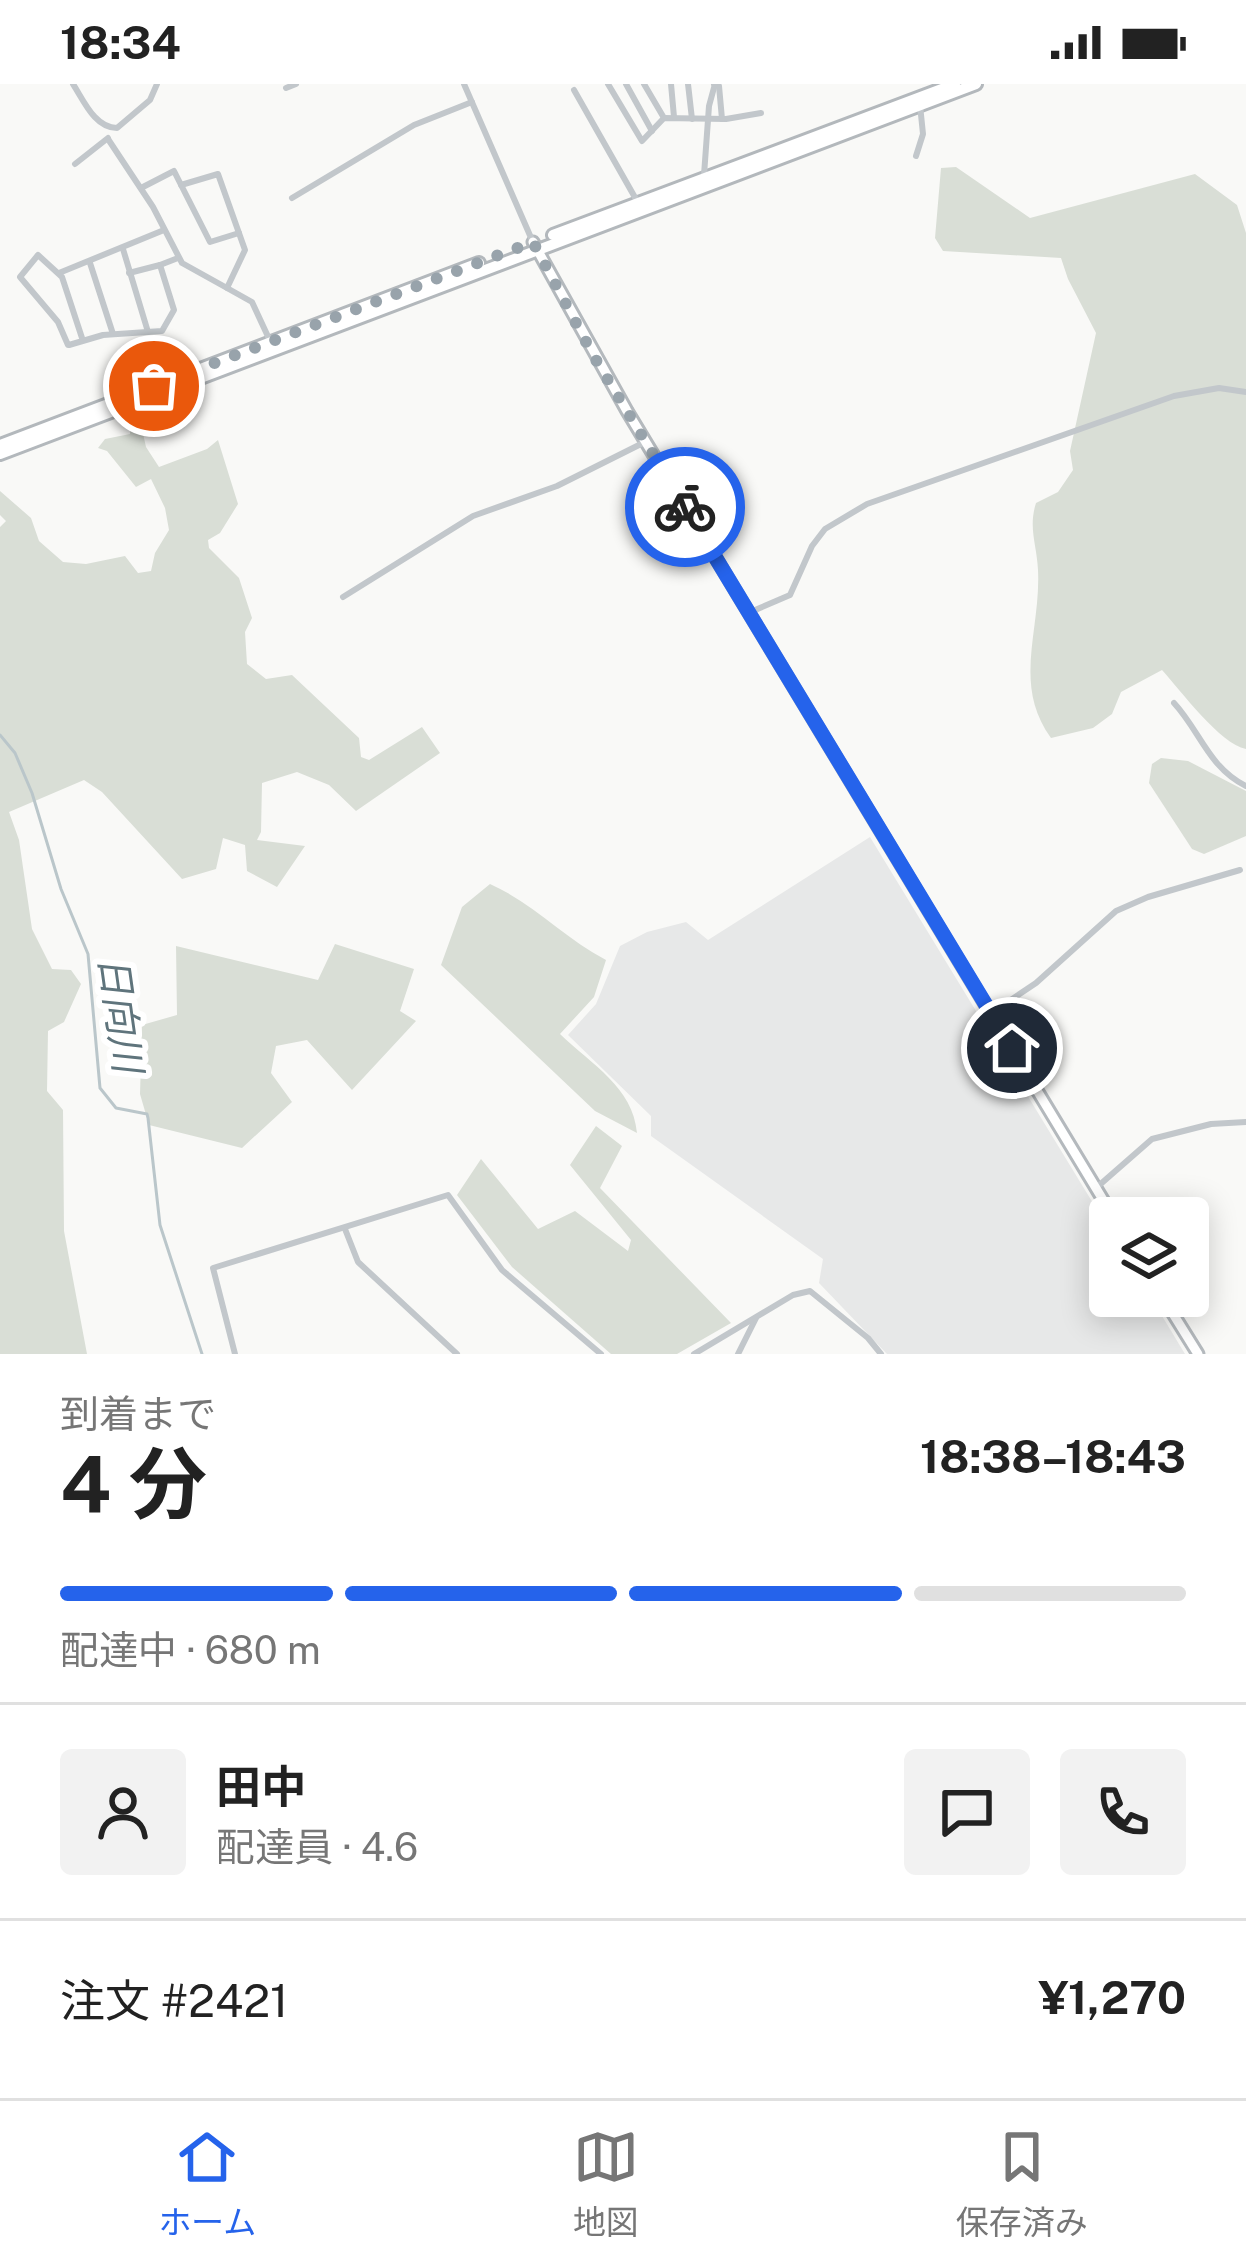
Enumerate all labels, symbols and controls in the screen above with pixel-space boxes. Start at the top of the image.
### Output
text: 18:34 [60,16,181,69]
pin [103,335,205,437]
icon: bag [121,353,187,419]
courier [625,447,745,567]
icon: bike [652,474,718,540]
water label: 日向川 [90,953,152,1079]
pin [961,997,1063,1099]
icon: home [979,1015,1045,1081]
map controls [1089,1197,1209,1317]
button: layers [1089,1197,1209,1317]
text: 到着まで [60,1391,216,1437]
text: 18:38–18:43 [920,1430,1186,1483]
text: 4 分 [60,1438,207,1530]
text: 配達中 · 680 m [60,1627,321,1673]
button: person [60,1749,186,1875]
button: chat [904,1749,1030,1875]
button: phone [1060,1749,1186,1875]
text: 田中 [216,1760,306,1813]
text: 配達員 · 4.6 [216,1824,418,1870]
text: ¥1,270 [1038,1971,1186,2024]
text: 注文 #2421 [60,1974,288,2027]
tab: ホーム [158,2124,256,2244]
tab: 地図 [573,2124,639,2244]
tab: 保存済み [956,2124,1088,2244]

